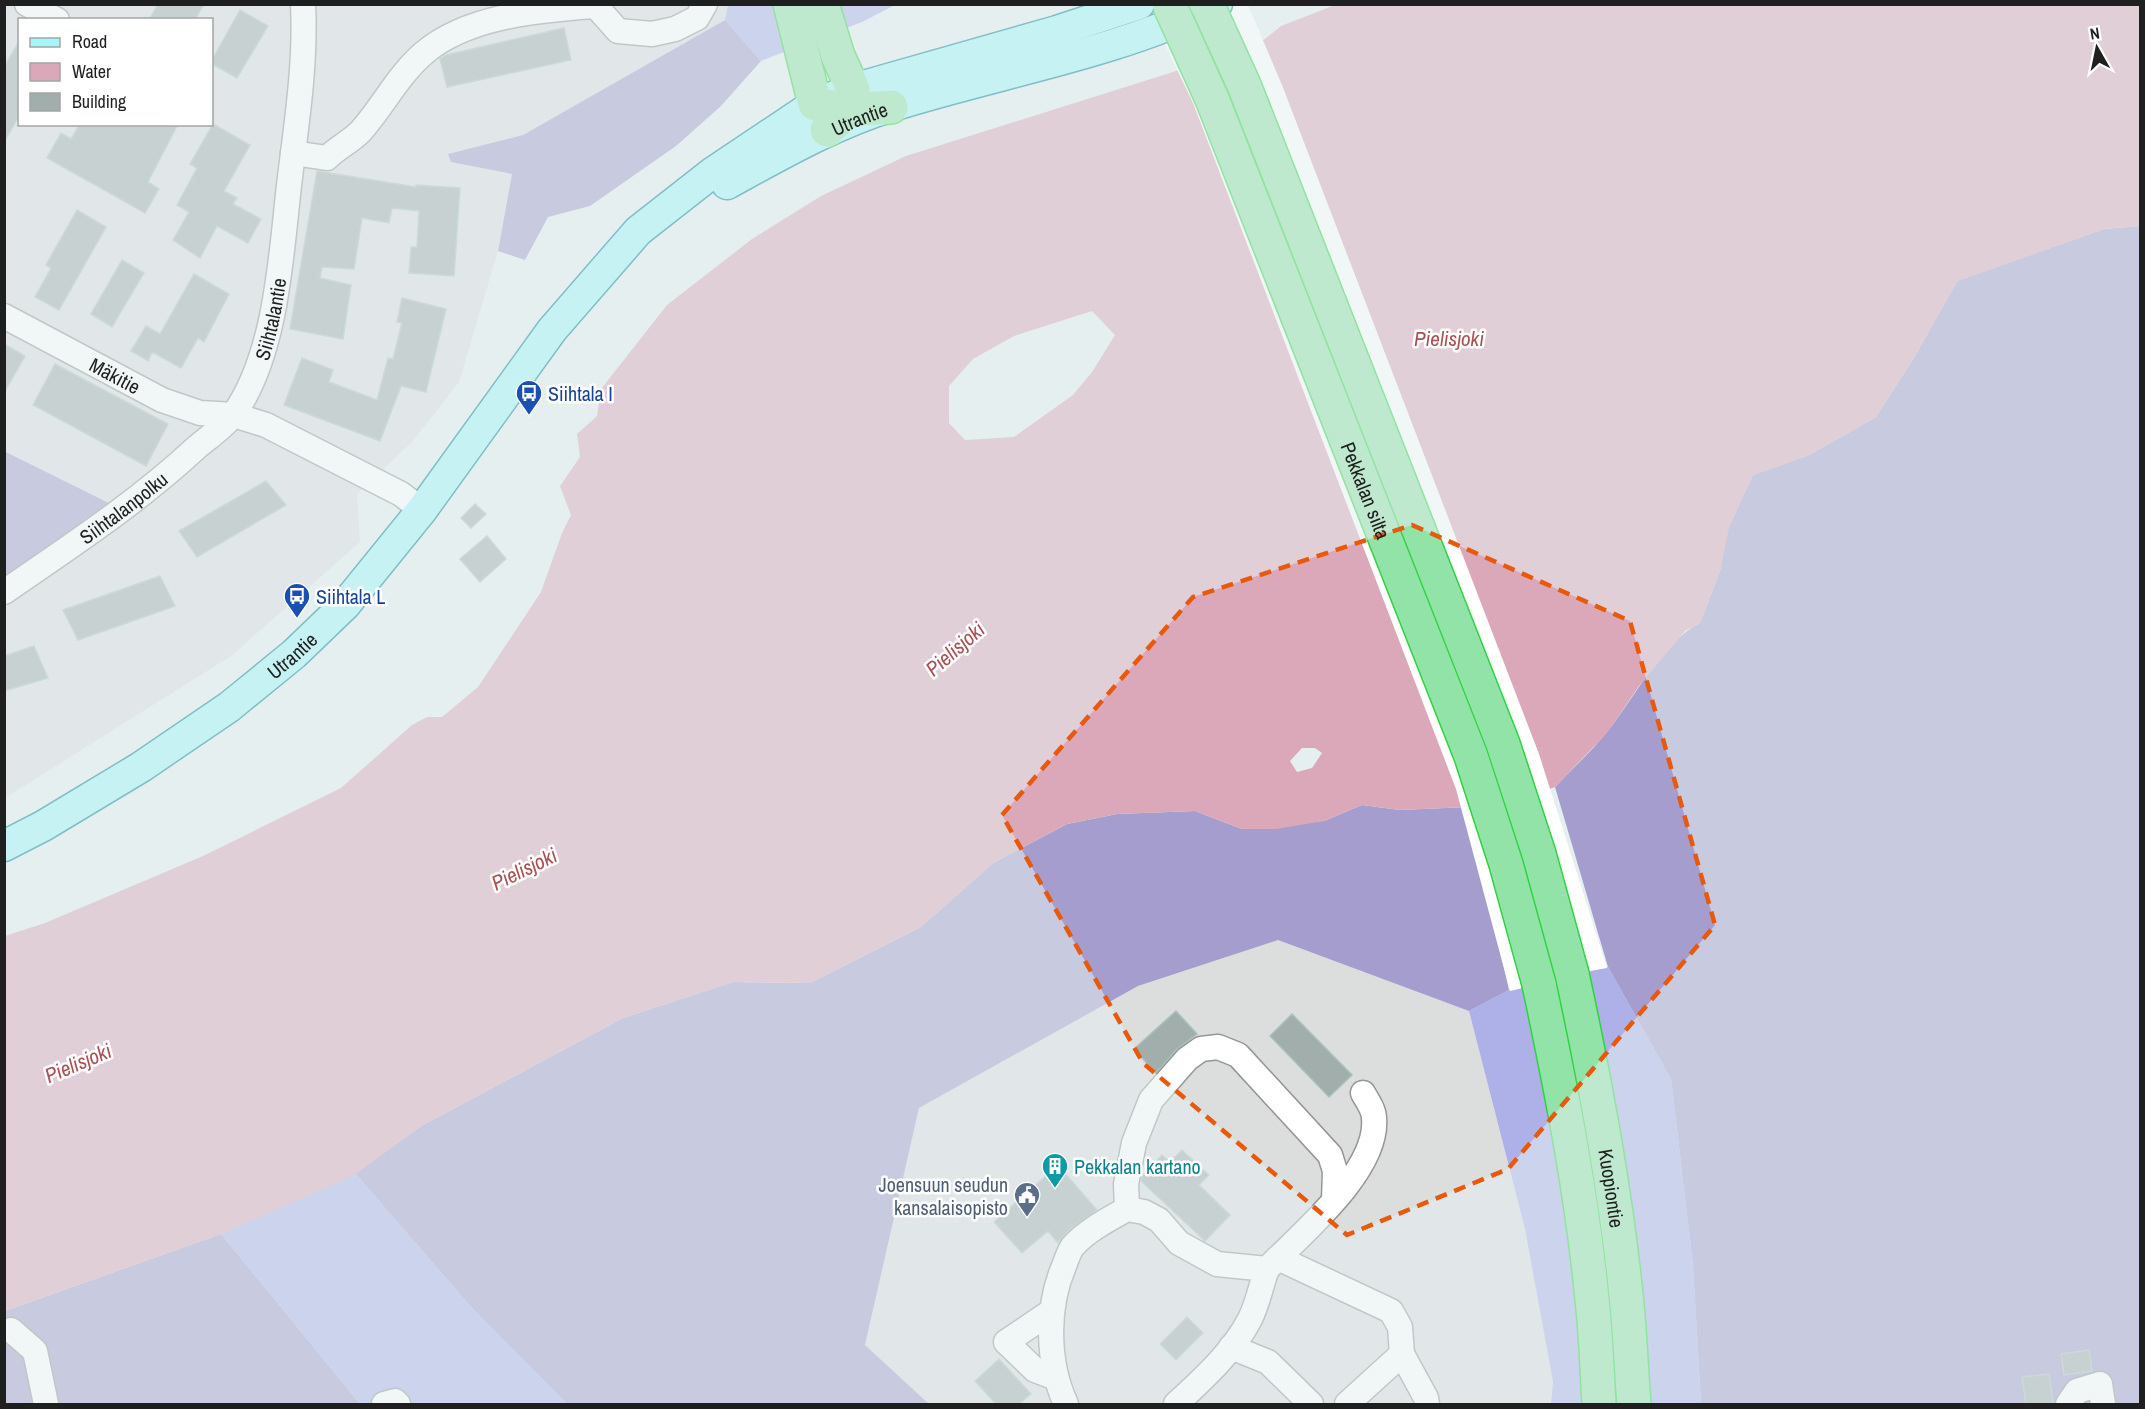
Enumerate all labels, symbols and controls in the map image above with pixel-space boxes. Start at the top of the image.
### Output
legend [18,18,213,126]
north arrow [2067,18,2127,78]
text: N [2088,22,2101,45]
text: Road [72,29,107,54]
text: Water [72,59,111,84]
text: Building [72,89,127,114]
street label: Utrantie [827,95,891,141]
street label: Siihtalantie [248,276,292,363]
water label: Pielisjoki [1414,324,1484,353]
street label: Mäkitie [85,351,145,400]
bus stop icon: Siihtala I [514,378,544,416]
place label: Siihtala I [548,380,613,407]
street label: Pekkalan silta [1335,438,1398,543]
street label: Siihtalanpolku [74,465,173,550]
bus stop icon: Siihtala L [282,581,312,619]
place label: Siihtala L [316,583,385,610]
water label: Pielisjoki [919,615,991,683]
street label: Utrantie [261,626,323,685]
water label: Pielisjoki [486,841,562,897]
water label: Pielisjoki [40,1036,116,1090]
street label: Kuopiontie [1593,1147,1631,1229]
building icon: Pekkalan kartano [1040,1151,1070,1189]
place label: Pekkalan kartano [1074,1153,1201,1180]
place label: Joensuun seudun kansalaisopisto [879,1171,1008,1221]
public building icon: Joensuun seudun kansalaisopisto [1012,1180,1042,1218]

